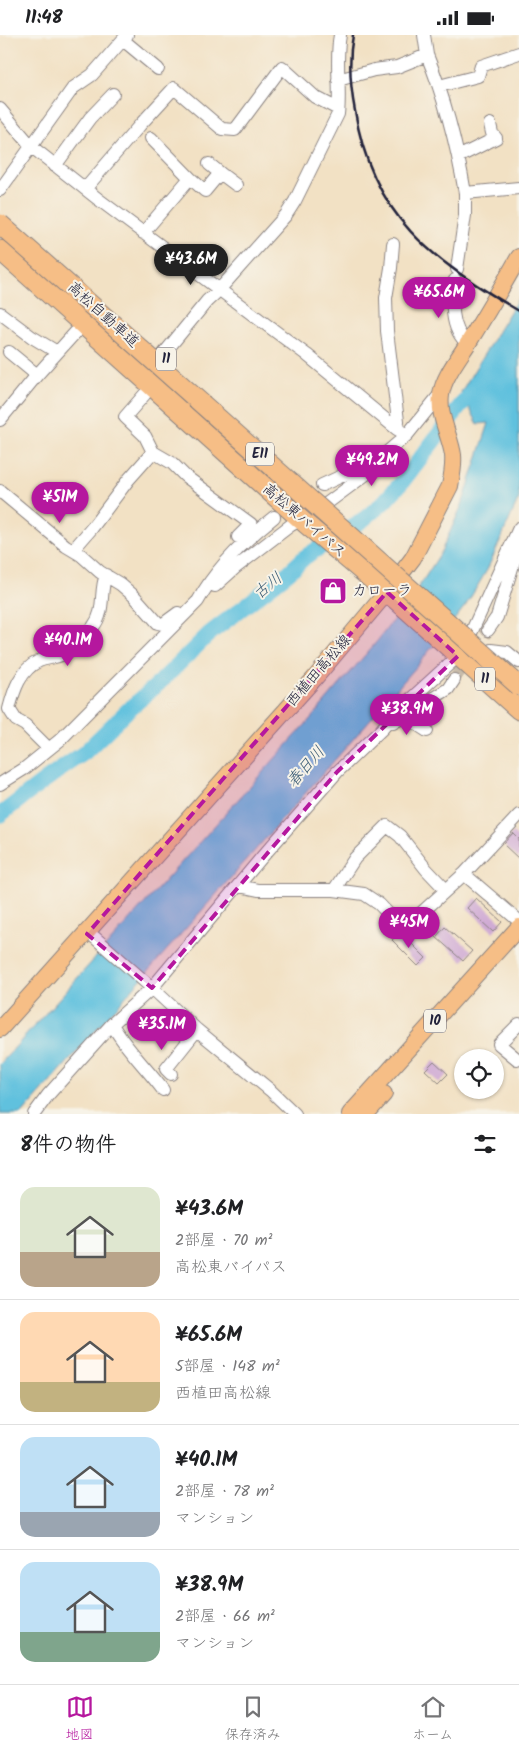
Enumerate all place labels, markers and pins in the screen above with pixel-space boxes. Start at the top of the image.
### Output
pin: ¥43.6M [150,243,232,286]
pin: ¥65.6M [398,277,480,319]
pin: ¥49.2M [331,445,413,487]
pin: ¥51M [30,481,90,524]
shop icon: カローラ [318,576,348,606]
place label: カローラ [352,579,412,603]
pin: ¥40.1M [27,625,109,667]
pin: ¥38.9M [366,693,448,736]
pin: ¥45M [379,907,439,949]
pin: ¥35.1M [121,1009,203,1051]

